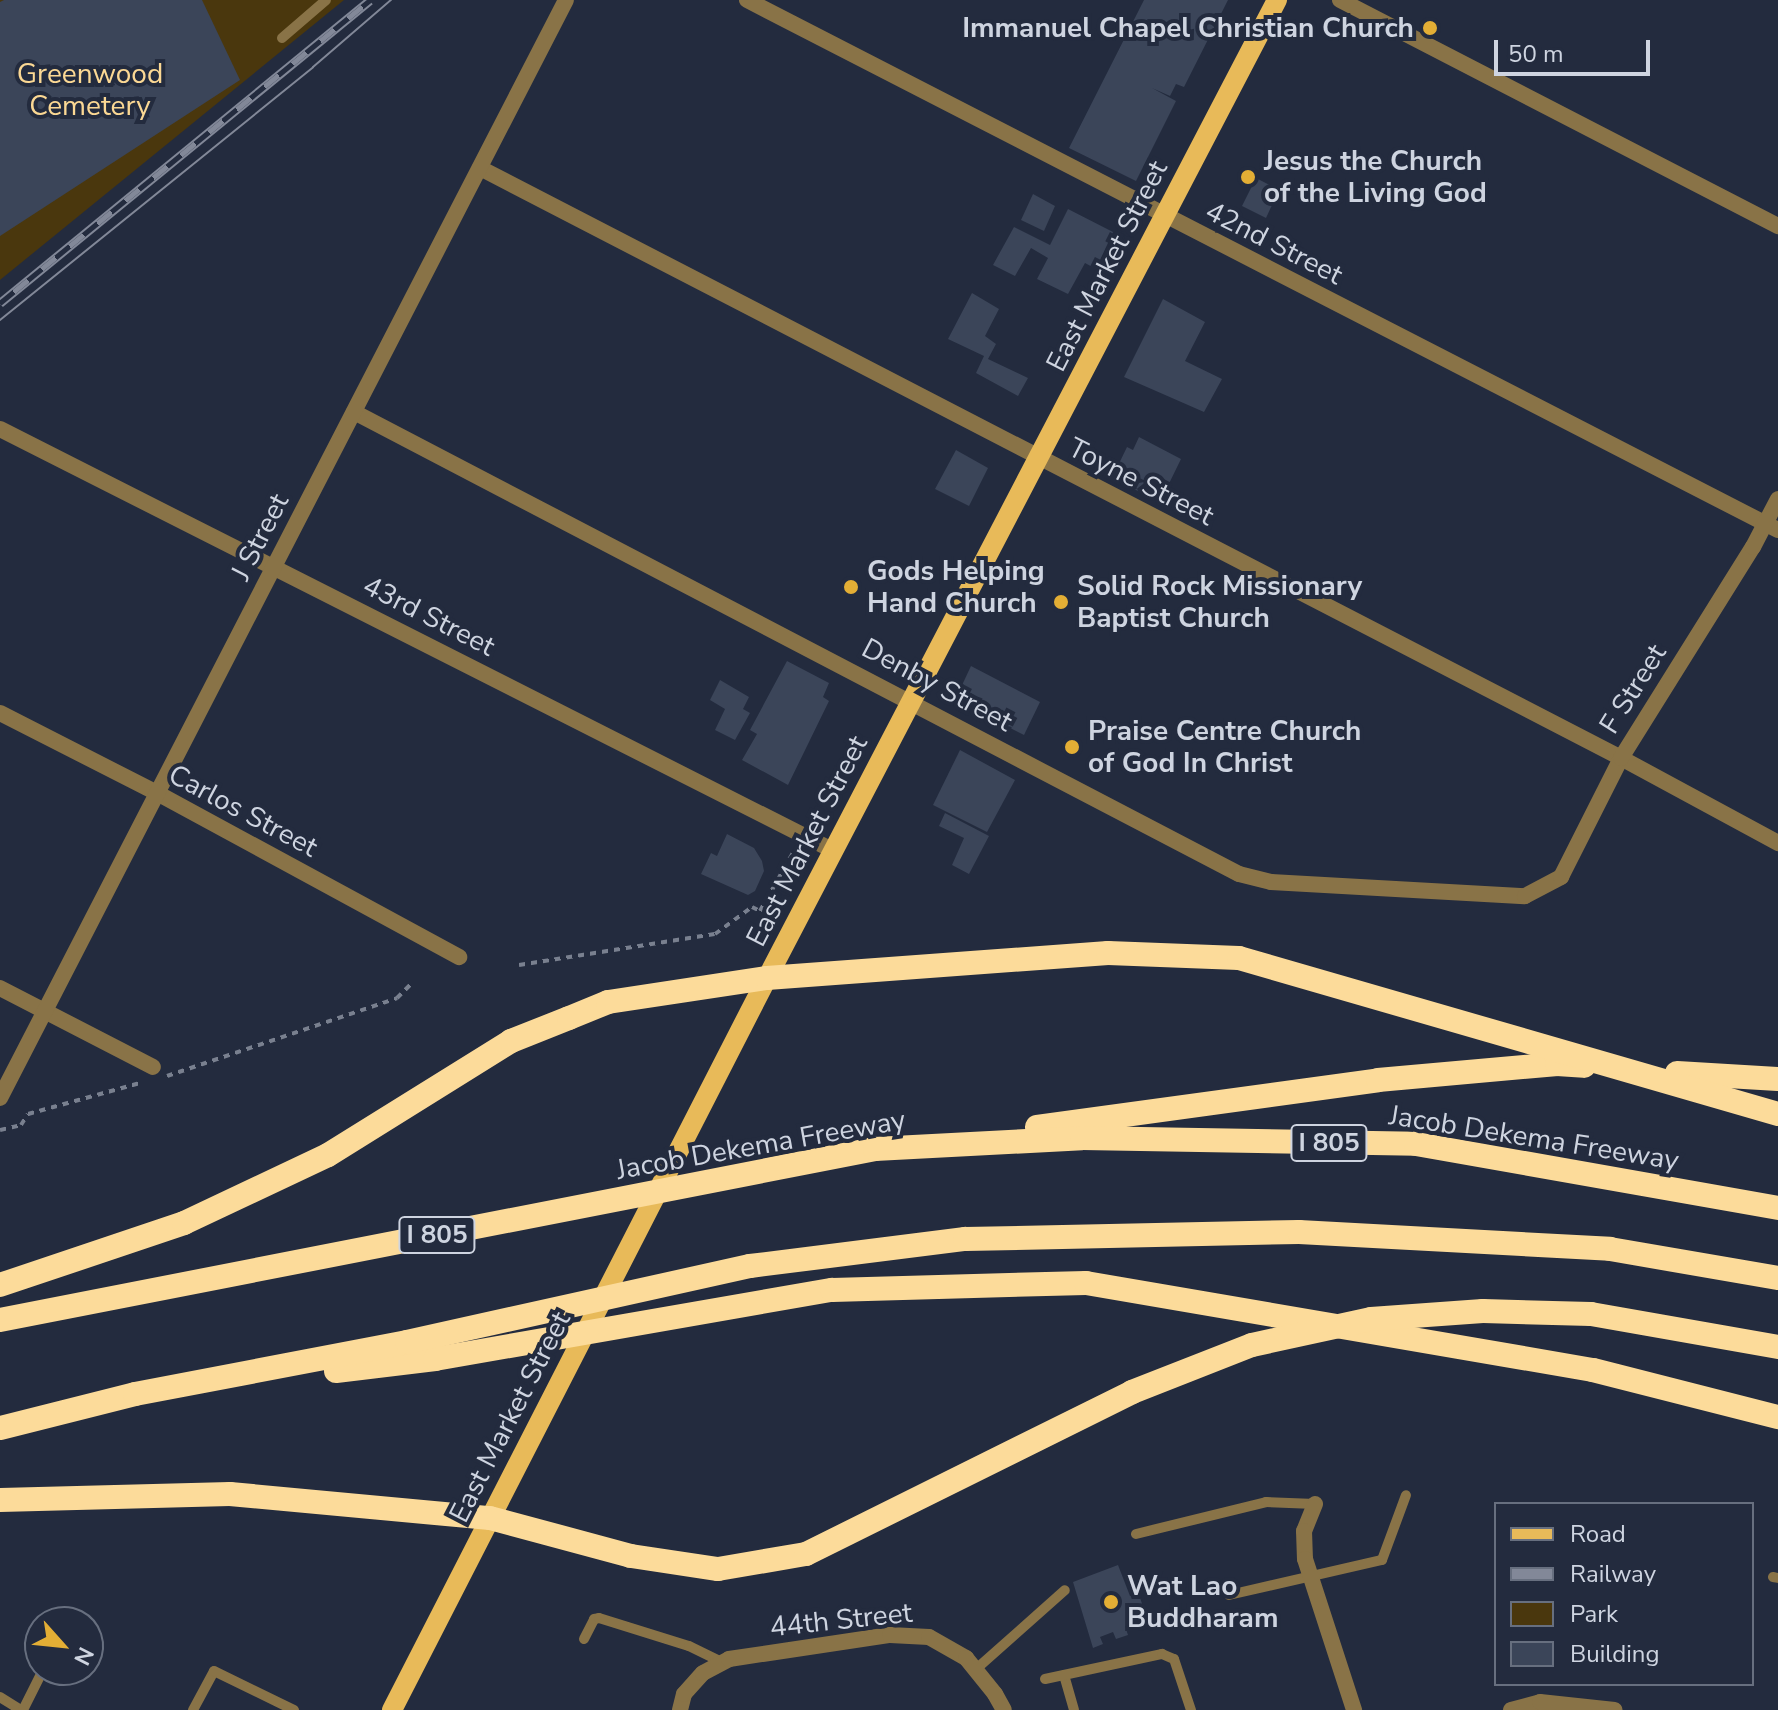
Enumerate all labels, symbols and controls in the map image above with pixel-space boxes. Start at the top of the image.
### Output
place label: Immanuel Chapel Christian Church [962,11,1414,45]
marker: Immanuel Chapel Christian Church [1421,19,1439,37]
scale bar [1498,24,1654,74]
text: 50 m [1508,38,1564,70]
park label: Greenwood Cemetery [17,57,163,123]
place label: Jesus the Church of the Living God [1264,144,1487,210]
street label: East Market Street [1039,155,1175,377]
marker: Jesus the Church of the Living God [1239,168,1257,186]
street label: 42nd Street [1200,194,1348,292]
street label: Toyne Street [1063,431,1219,533]
street label: J Street [224,488,296,586]
place label: Gods Helping Hand Church [867,554,1045,620]
street label: 43rd Street [358,568,500,664]
place label: Solid Rock Missionary Baptist Church [1077,569,1362,635]
marker: Gods Helping Hand Church [842,578,860,596]
marker: Solid Rock Missionary Baptist Church [1052,593,1070,611]
street label: Denby Street [856,631,1018,739]
street label: F Street [1593,638,1673,740]
place label: Praise Centre Church of God In Christ [1088,714,1361,780]
street label: East Market Street [739,730,875,952]
marker: Praise Centre Church of God In Christ [1063,738,1081,756]
street label: Carlos Street [163,758,323,864]
street label: Jacob Dekema Freeway [1387,1099,1681,1177]
street label: Jacob Dekema Freeway [614,1103,908,1187]
road number: I 805 [1289,1121,1369,1165]
road number: I 805 [397,1213,477,1257]
street label: East Market Street [442,1306,578,1528]
legend [1494,1502,1754,1686]
text: Road [1570,1518,1626,1550]
text: Railway [1570,1558,1656,1590]
place label: Wat Lao Buddharam [1127,1569,1278,1635]
marker: Wat Lao Buddharam [1102,1593,1120,1611]
street label: 44th Street [768,1596,914,1644]
text: Park [1570,1598,1618,1630]
north arrow [24,1606,104,1686]
text: Building [1570,1638,1660,1670]
text: N [66,1642,101,1670]

